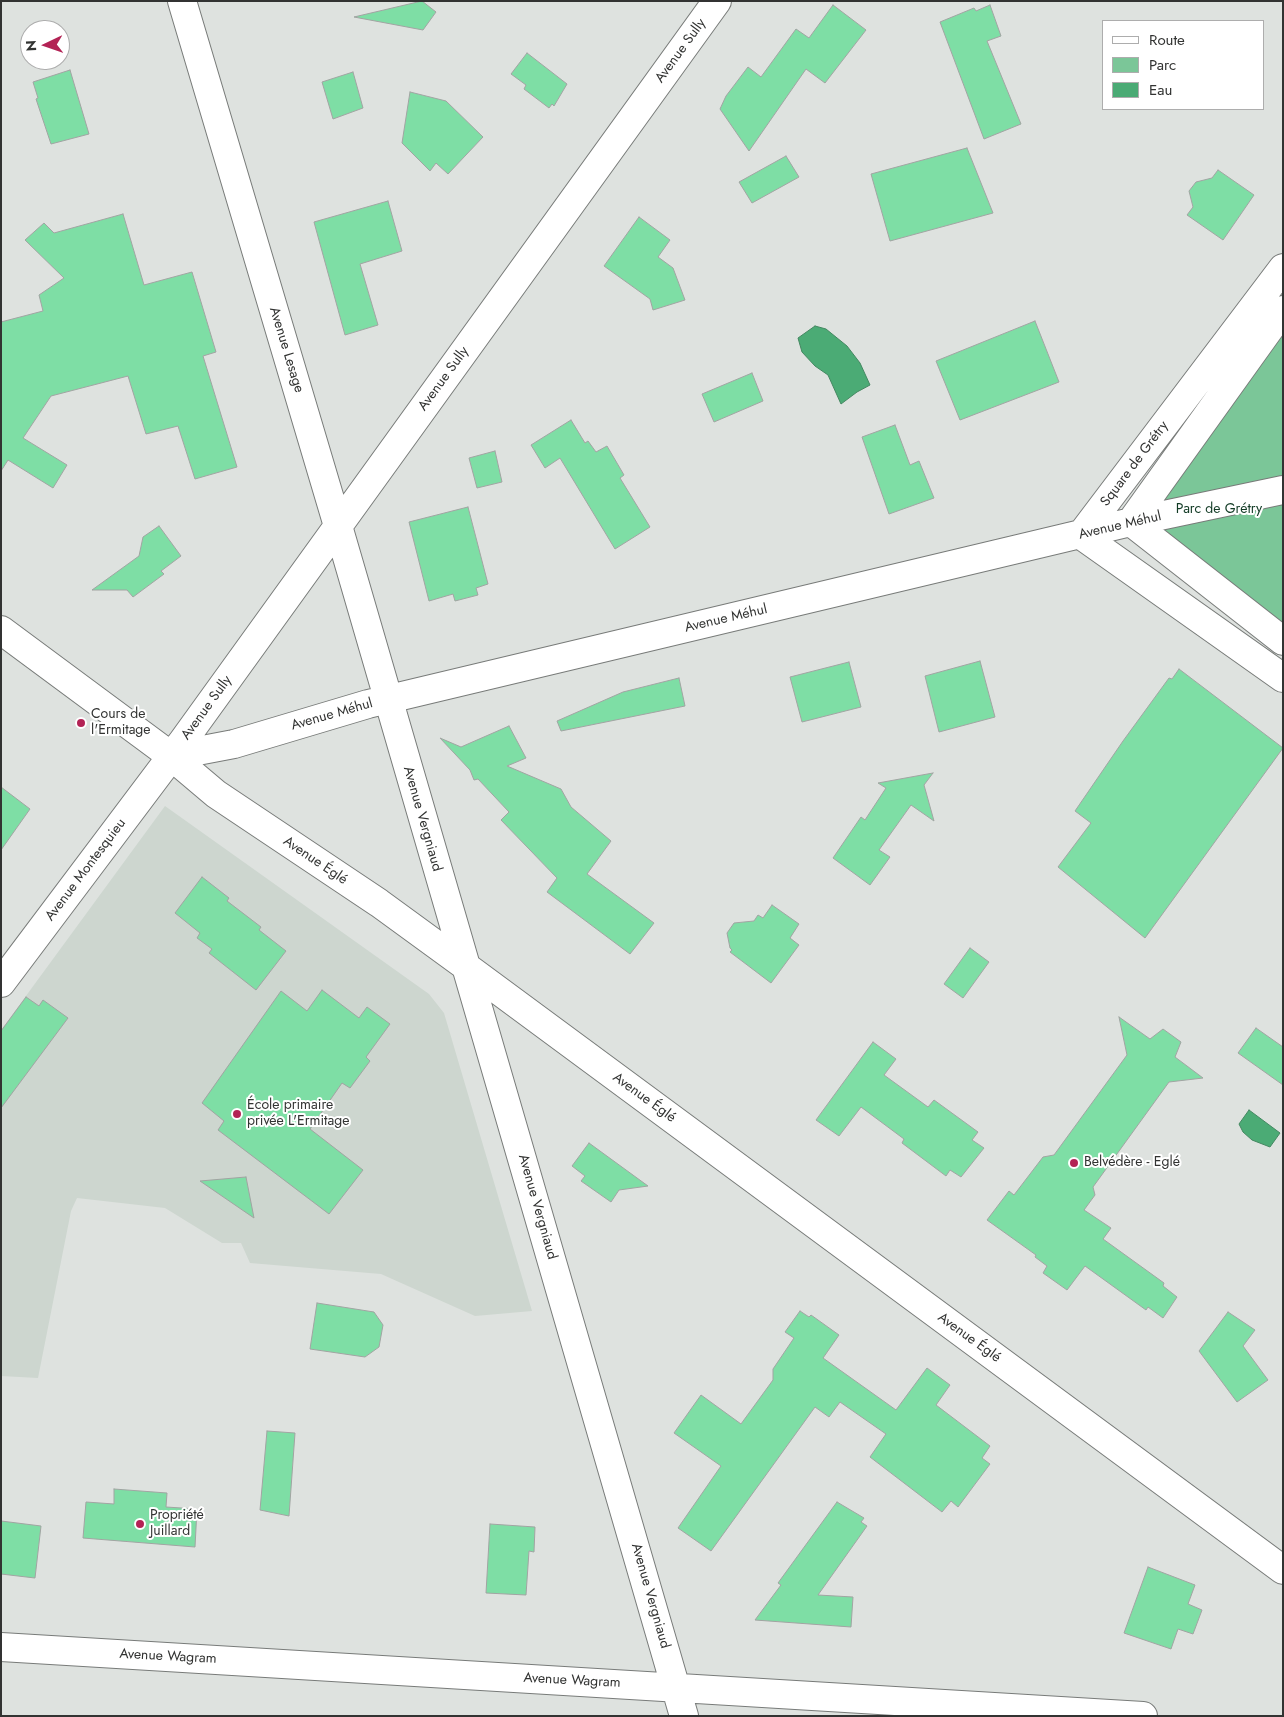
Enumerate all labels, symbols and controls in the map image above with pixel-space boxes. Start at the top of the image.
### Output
street label: Avenue Sully [652,16,710,86]
north arrow [20,20,70,70]
legend [1102,20,1264,110]
text: Route [1149,29,1185,51]
text: N [21,40,41,52]
text: Parc [1149,54,1176,76]
text: Eau [1149,79,1172,101]
street label: Avenue Lesage [265,305,307,395]
street label: Avenue Sully [415,344,473,414]
street label: Square de Grétry [1097,418,1173,510]
park label: Parc de Grétry [1176,502,1262,518]
street label: Avenue Méhul [1077,508,1163,544]
street label: Avenue Méhul [683,601,769,637]
street label: Avenue Sully [178,673,236,743]
street label: Avenue Méhul [289,695,375,735]
place label: Cours de l'Ermitage [91,707,151,740]
marker: Cours de l'Ermitage [75,717,87,729]
street label: Avenue Vergniaud [399,764,445,874]
street label: Avenue Montesquieu [42,815,130,925]
street label: Avenue Églé [280,833,350,889]
street label: Avenue Églé [609,1069,679,1127]
place label: École primaire privée L'Ermitage [247,1098,349,1130]
marker: École primaire privée L'Ermitage [231,1108,243,1120]
street label: Avenue Vergniaud [514,1152,560,1262]
place label: Belvédère - Eglé [1084,1155,1180,1171]
marker: Belvédère - Eglé [1068,1157,1080,1169]
street label: Avenue Églé [934,1309,1004,1367]
place label: Propriété Juillard [150,1508,204,1540]
marker: Propriété Juillard [134,1518,146,1530]
street label: Avenue Vergniaud [627,1541,673,1651]
street label: Avenue Wagram [119,1646,217,1668]
street label: Avenue Wagram [523,1670,621,1692]

